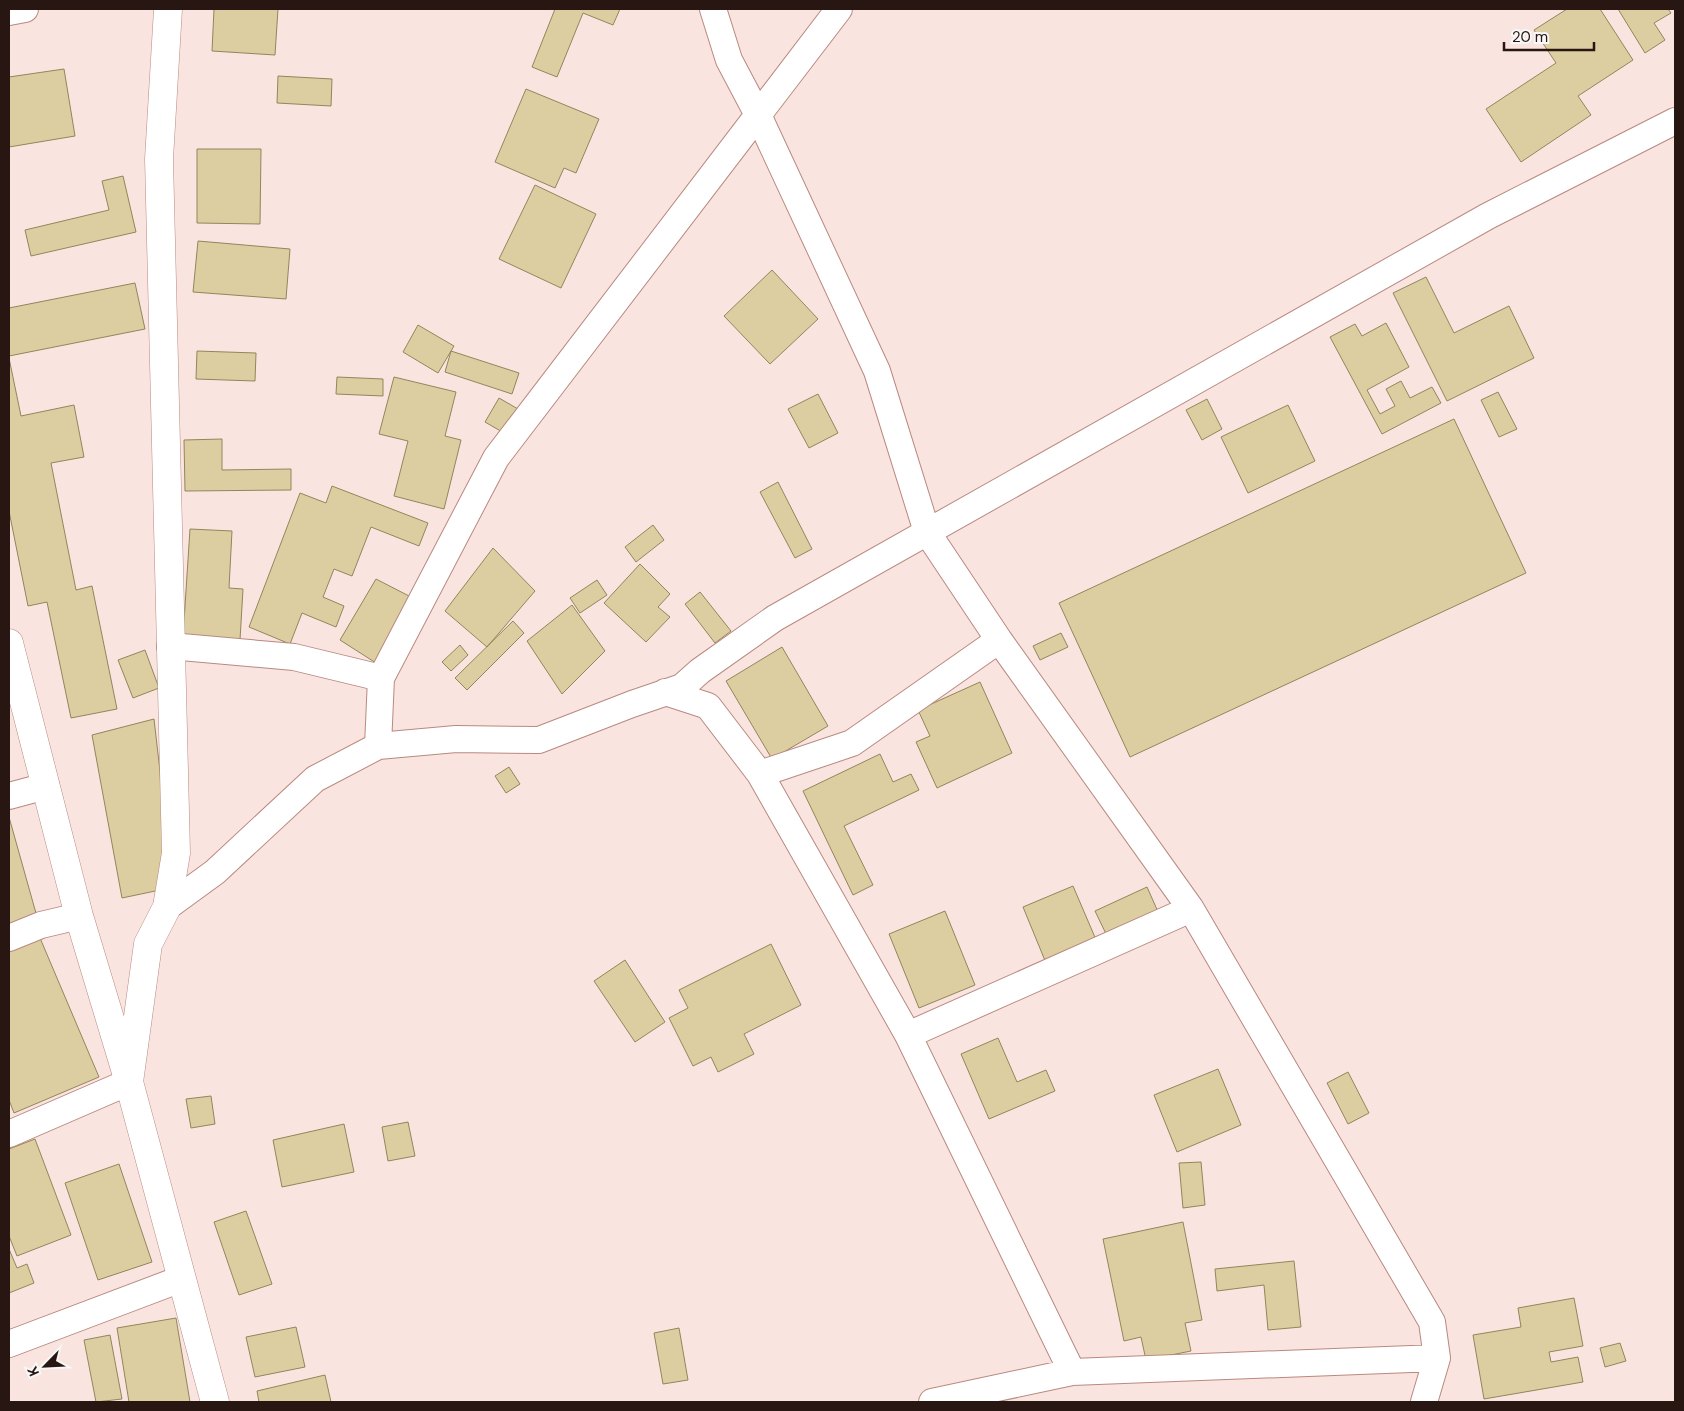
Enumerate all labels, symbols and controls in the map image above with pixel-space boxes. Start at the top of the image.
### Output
scale bar [1504,20,1594,52]
text: 20 m [1512,27,1548,47]
north arrow [20,1341,70,1391]
text: K [23,1363,43,1379]

